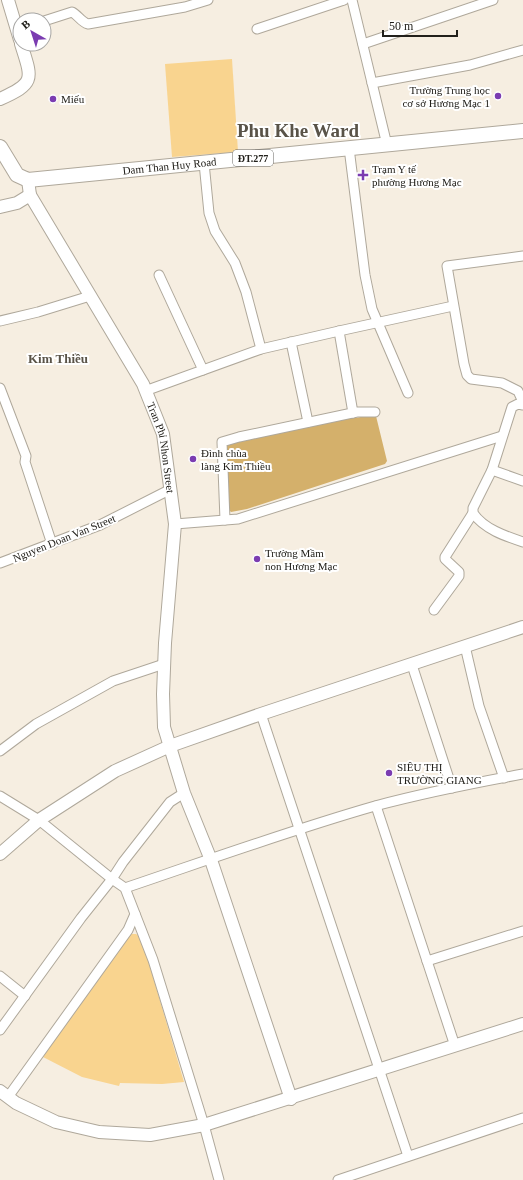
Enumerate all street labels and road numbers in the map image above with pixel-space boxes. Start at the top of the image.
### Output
road number: ĐT.277 [233,150,273,166]
street label: Dam Than Huy Road [122,155,217,177]
street label: Tran Phi Nhon Street [145,400,177,494]
street label: Nguyen Doan Van Street [11,512,117,564]

